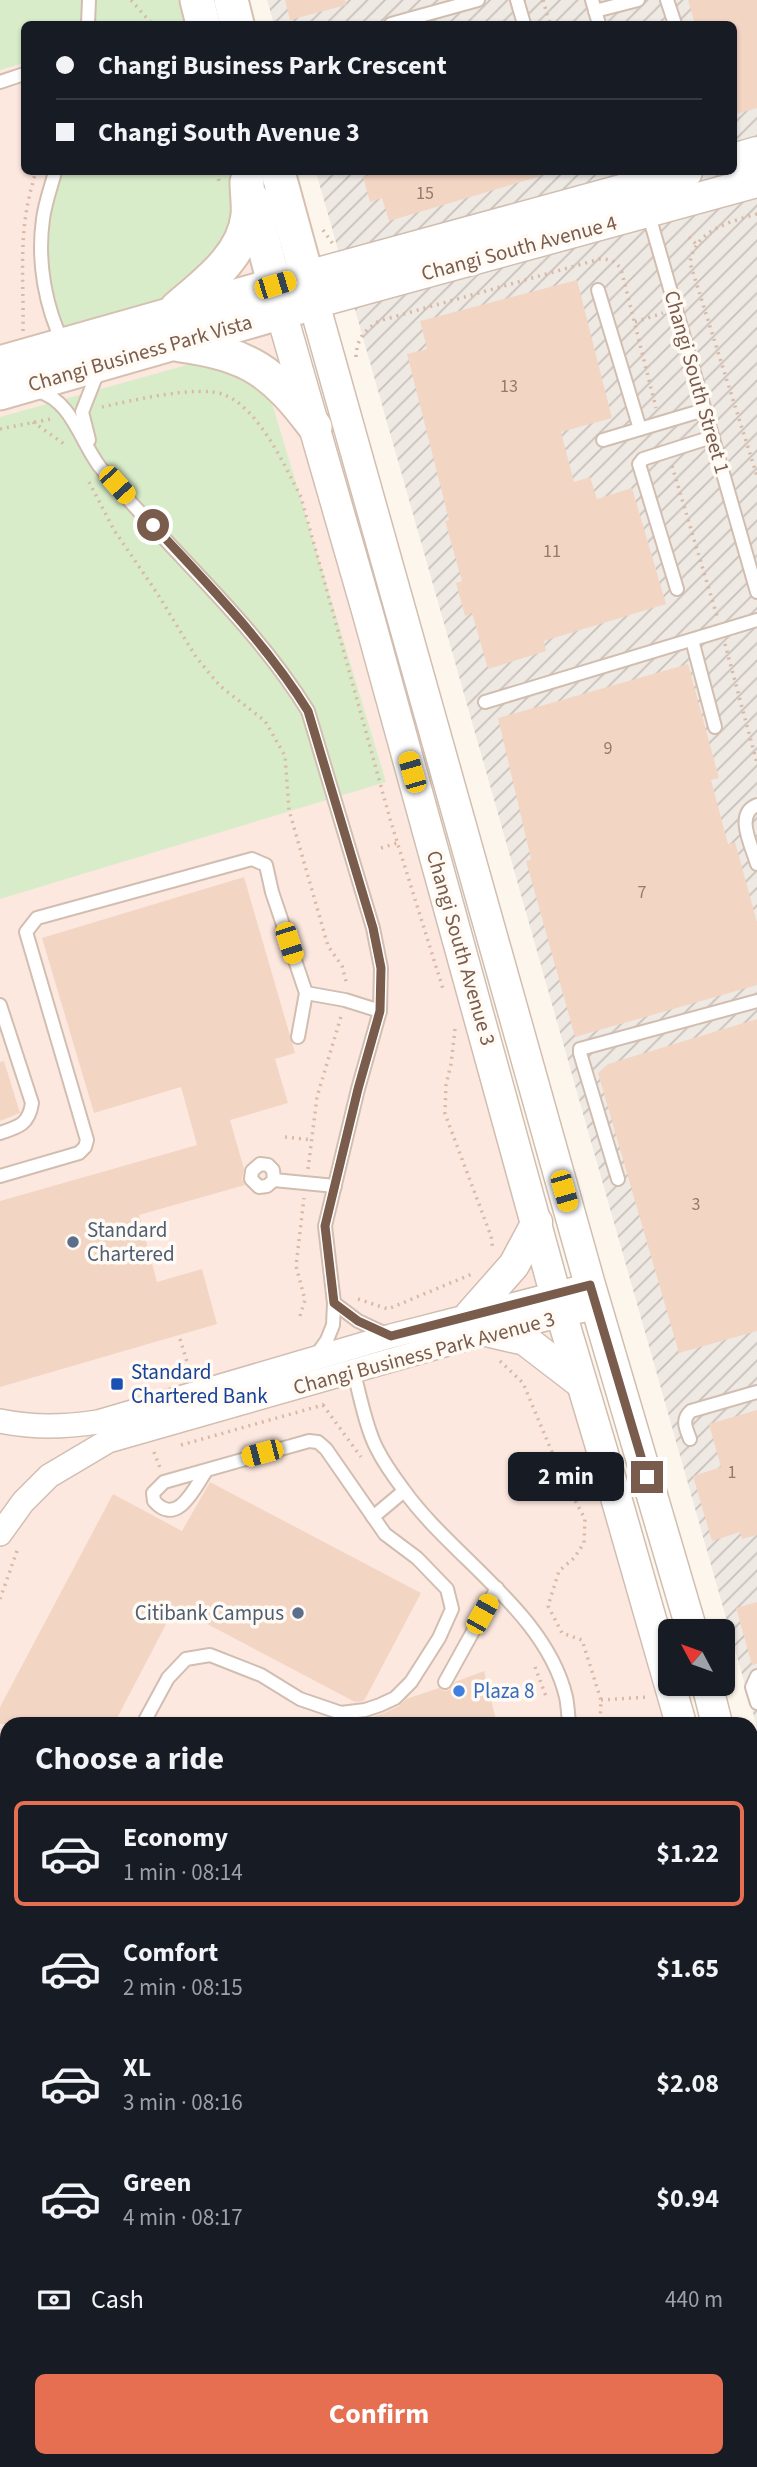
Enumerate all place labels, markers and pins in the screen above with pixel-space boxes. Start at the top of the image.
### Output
place label: Standard Chartered [87,1215,175,1269]
marker: Standard Chartered [65,1234,81,1250]
place label: Standard Chartered Bank [131,1357,268,1411]
marker: Standard Chartered Bank [109,1376,125,1392]
place label: Citibank Campus [135,1598,284,1628]
marker: Citibank Campus [290,1605,306,1621]
place label: Plaza 8 [473,1676,535,1706]
marker: Plaza 8 [451,1683,467,1699]

